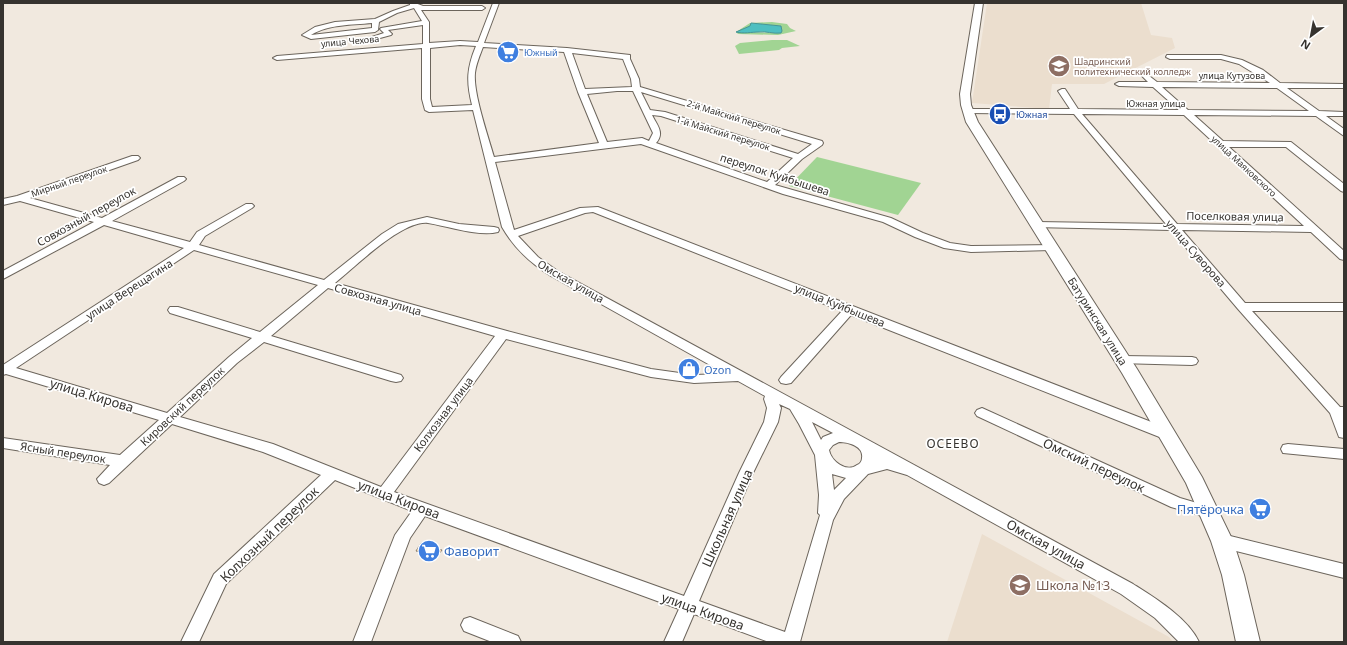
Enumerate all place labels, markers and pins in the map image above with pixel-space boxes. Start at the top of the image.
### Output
supermarket icon: Южный [495,39,521,65]
place label: Южный [524,46,558,59]
school or university icon: Шадринский политехнический колледж [1046,53,1072,79]
place label: Шадринский политехнический колледж [1074,55,1191,78]
bus stop icon: Южная [987,101,1013,127]
place label: Южная [1016,108,1047,121]
shop icon: Ozon [676,356,702,382]
place label: Ozon [704,362,731,377]
supermarket icon: Пятёрочка [1247,496,1273,522]
place label: Пятёрочка [1177,500,1244,518]
supermarket icon: Фаворит [416,538,442,564]
place label: Фаворит [444,542,499,560]
school or university icon: Школа №13 [1007,572,1033,598]
place label: Школа №13 [1036,576,1110,594]

